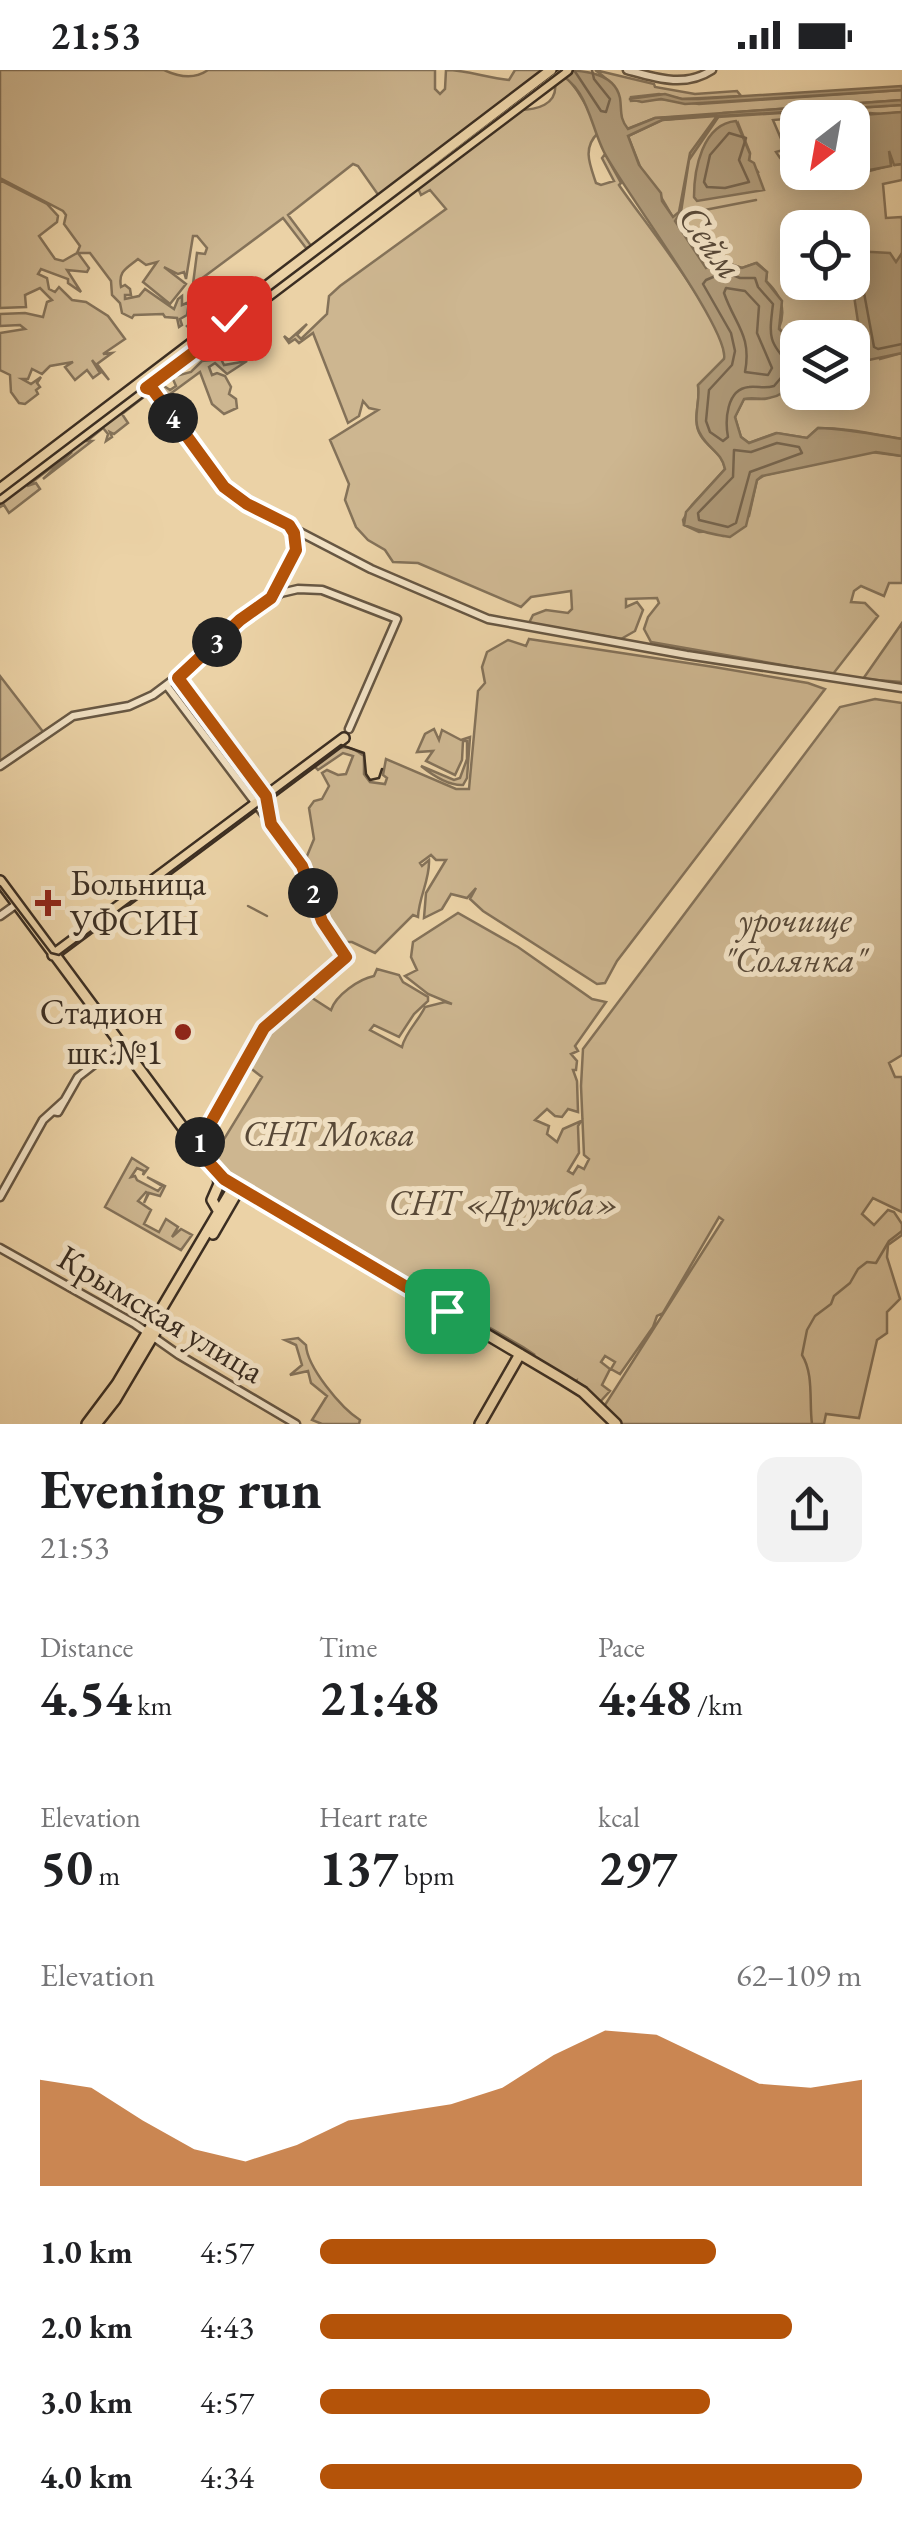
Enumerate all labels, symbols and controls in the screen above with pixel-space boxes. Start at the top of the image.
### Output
text: 21:53 [50,11,141,60]
north arrow [780,100,870,190]
map controls [780,100,870,410]
water label: Сейм [668,195,755,289]
button: locate [780,210,870,300]
pin [187,276,272,361]
icon: check [202,291,257,346]
button: layers [780,320,870,410]
pin: 4 [148,393,198,443]
text: 4 [166,400,180,436]
pin: 3 [192,617,242,667]
text: 3 [210,624,224,660]
place label: Больница УФСИН [69,860,206,945]
pin: 2 [288,868,338,918]
text: 2 [306,875,320,911]
marker: Больница УФСИН [35,890,61,916]
park label: урочище "Солянка" [723,897,870,982]
place label: Стадион шк.№1 [40,989,163,1074]
marker: Стадион шк.№1 [172,1021,194,1043]
park label: СНТ Моква [243,1111,415,1156]
pin: 1 [175,1117,225,1167]
text: 1 [193,1124,207,1160]
park label: СНТ «Дружба» [389,1180,619,1226]
street label: Крымская улица [49,1234,273,1394]
pin [405,1269,490,1354]
icon: arrive [420,1284,475,1339]
text: Evening run [40,1453,322,1524]
button: share [757,1457,862,1562]
text: 21:53 [40,1526,109,1568]
text: Distance [40,1629,134,1665]
text: Time [319,1629,377,1665]
text: Pace [598,1629,645,1665]
text: 4.54 [40,1665,132,1730]
text: 21:48 [319,1665,439,1730]
text: 4:48 [598,1665,691,1730]
text: km [132,1687,172,1723]
text: /km [691,1687,743,1723]
text: Elevation [40,1799,141,1835]
text: Heart rate [319,1799,428,1835]
text: kcal [598,1799,640,1835]
text: 50 [40,1835,93,1900]
text: 137 [319,1835,398,1900]
text: 297 [598,1835,677,1900]
text: m [93,1857,120,1893]
text: bpm [398,1857,455,1893]
text: Elevation [40,1954,155,1996]
text: 62–109 m [736,1954,862,1996]
text: 1.0 km [40,2231,133,2273]
text: 4:57 [200,2231,254,2273]
text: 2.0 km [40,2306,133,2348]
text: 4:43 [200,2306,254,2348]
text: 3.0 km [40,2381,133,2423]
text: 4:57 [200,2381,254,2423]
text: 4.0 km [40,2456,133,2498]
text: 4:34 [200,2456,254,2498]

